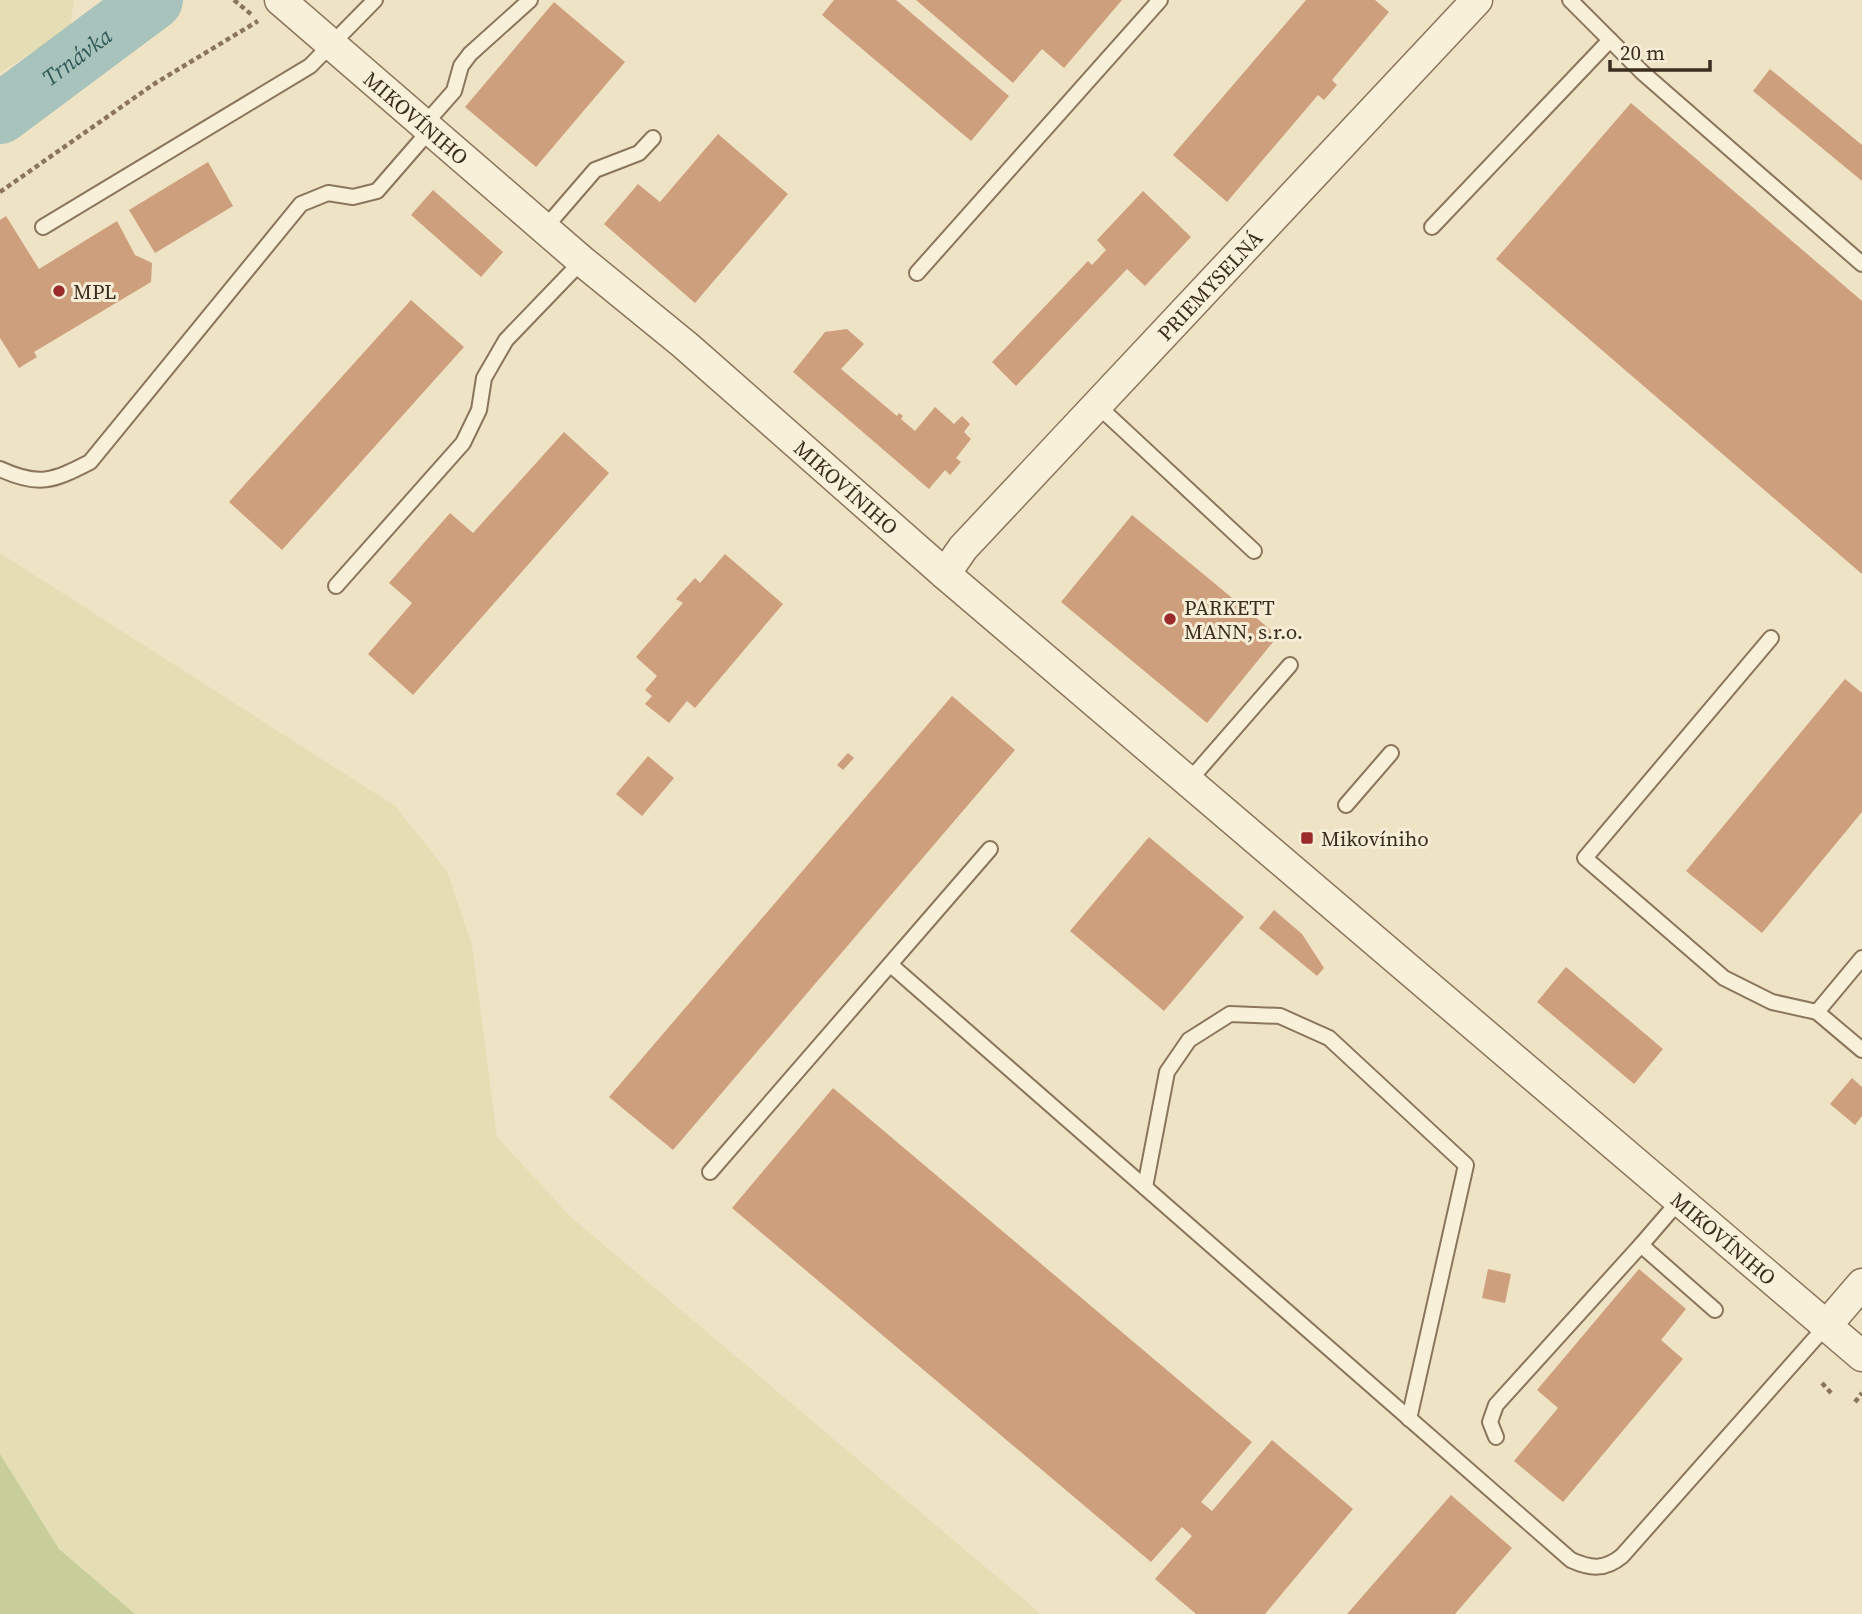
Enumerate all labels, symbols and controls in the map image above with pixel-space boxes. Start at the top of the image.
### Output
water label: Trnávka [35,20,119,93]
scale bar [1610,28,1710,72]
text: 20 m [1620,38,1665,67]
street label: MIKOVÍNIHO [358,64,475,171]
street label: PRIEMYSELNÁ [1150,223,1269,347]
place label: MPL [73,277,117,306]
marker: MPL [51,283,67,299]
street label: MIKOVÍNIHO [788,433,905,541]
place label: PARKETT MANN, s.r.o. [1184,593,1303,646]
marker: PARKETT MANN, s.r.o. [1162,611,1178,627]
place label: Mikovíniho [1321,824,1429,853]
marker: Mikovíniho [1299,830,1315,846]
street label: MIKOVÍNIHO [1665,1185,1783,1291]

